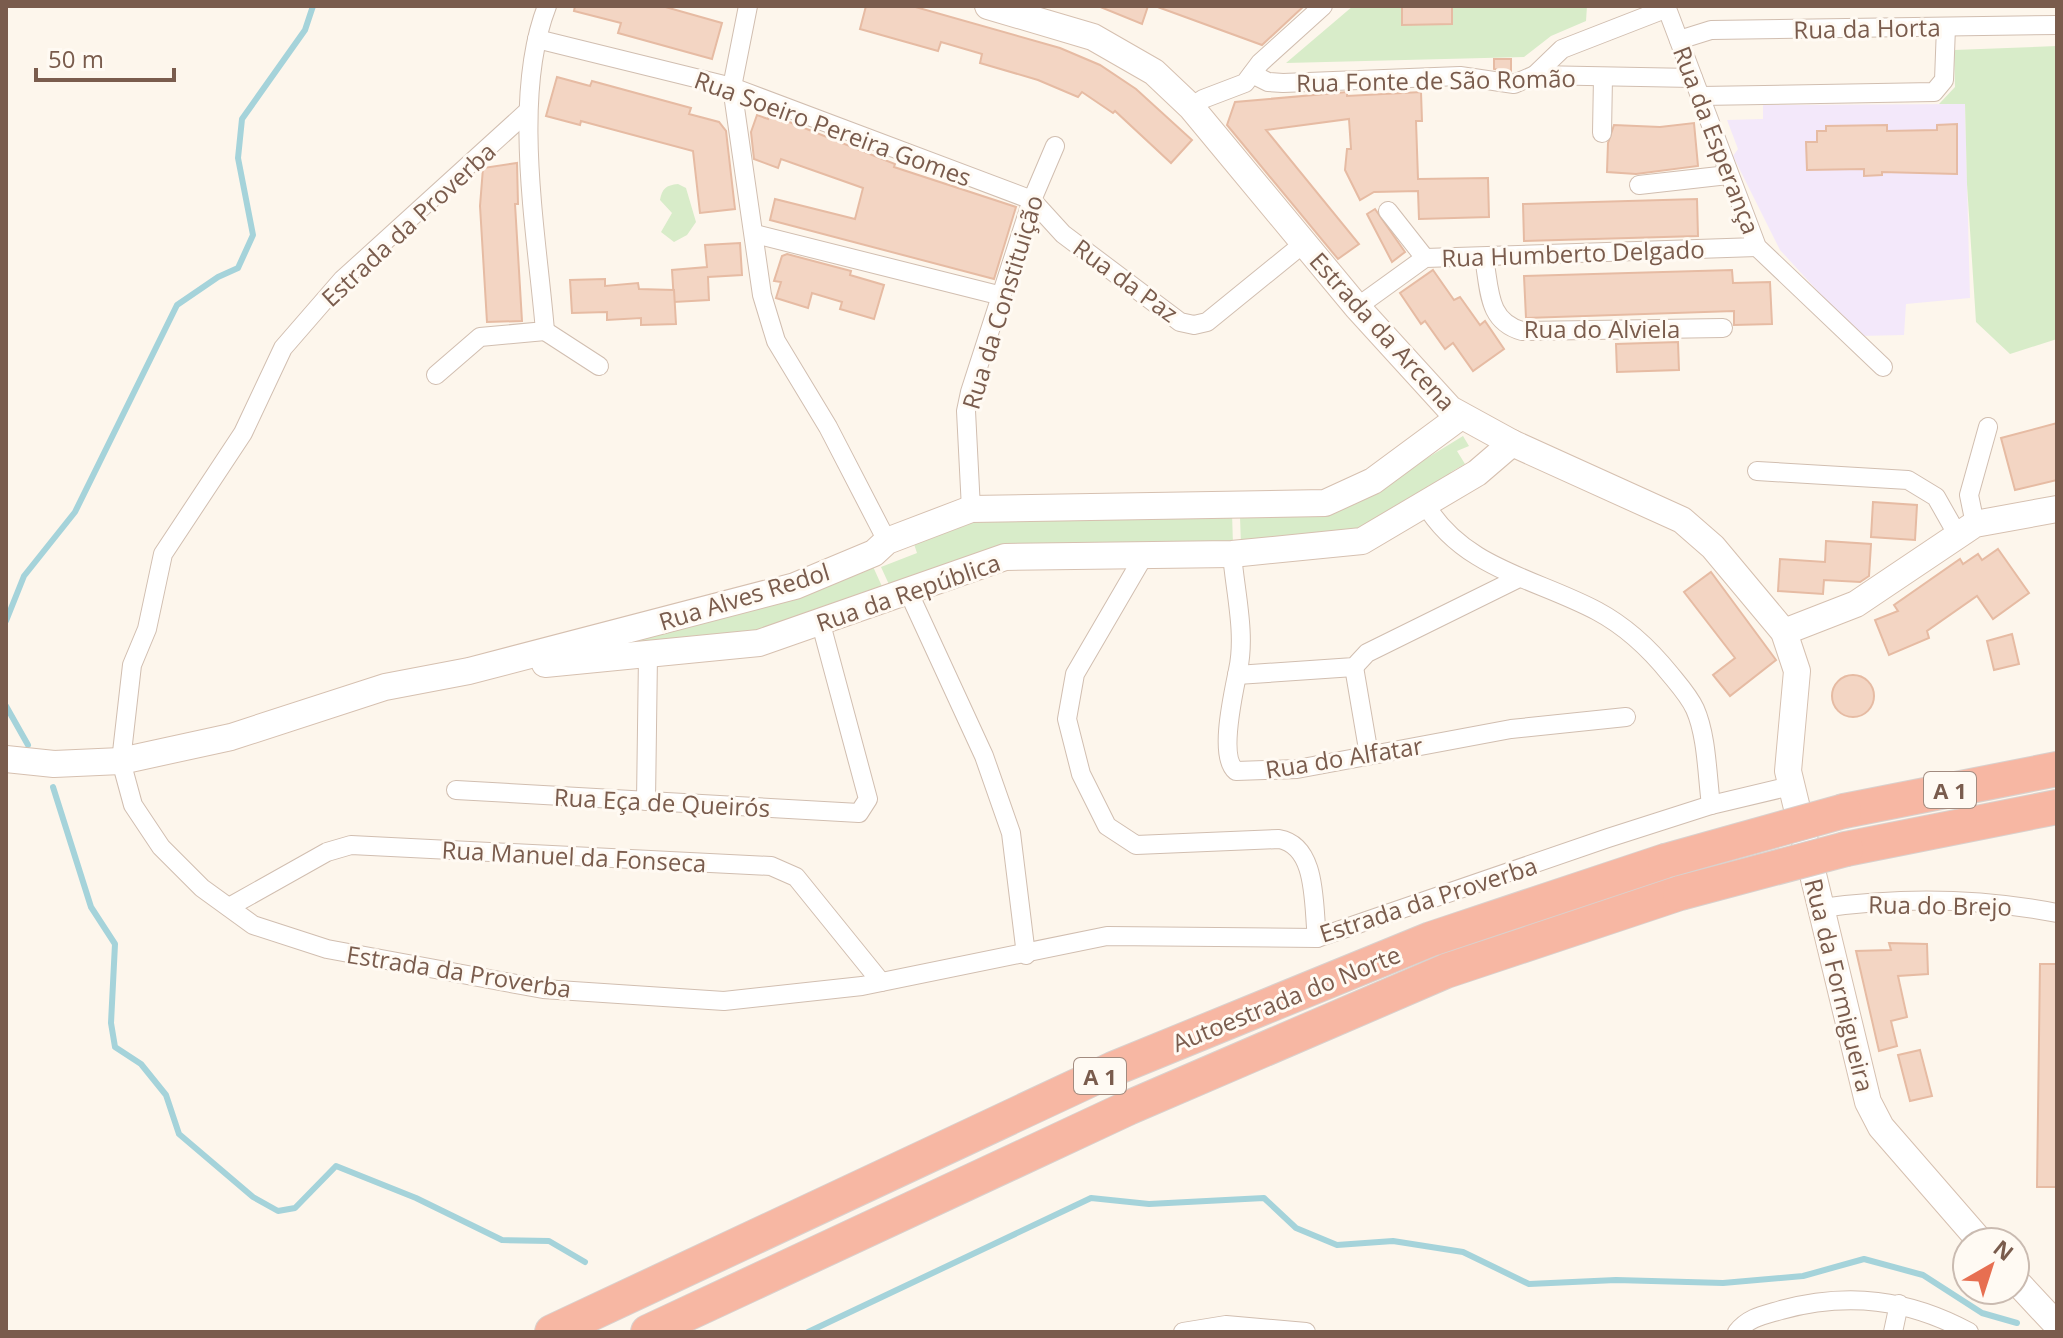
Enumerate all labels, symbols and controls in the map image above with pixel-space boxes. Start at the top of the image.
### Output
street label: Rua da Horta [1793,10,1941,46]
scale bar [36,32,174,82]
street label: Rua da Esperança [1666,41,1768,239]
text: 50 m [48,42,104,75]
street label: Rua Fonte de São Romão [1296,61,1576,99]
street label: Rua Soeiro Pereira Gomes [690,62,976,194]
street label: Estrada da Proverba [314,135,502,313]
street label: Rua da Constituição [954,191,1050,413]
street label: Rua da Paz [1067,231,1185,329]
street label: Rua Humberto Delgado [1441,232,1705,274]
street label: Estrada da Arcena [1303,245,1463,417]
street label: Rua do Alviela [1524,312,1680,345]
street label: Rua da República [812,545,1004,639]
street label: Rua Alves Redol [655,554,833,638]
street label: Rua do Alfatar [1263,728,1425,786]
road number: A 1 [1924,772,1976,808]
street label: Rua Eça de Queirós [553,780,771,824]
street label: Rua Manuel da Fonseca [441,833,707,879]
street label: Estrada da Proverba [1315,848,1541,950]
street label: Rua da Formigueira [1798,875,1882,1095]
street label: Rua do Brejo [1868,887,2012,923]
street label: Estrada da Proverba [344,937,574,1005]
street label: Autoestrada do Norte [1167,937,1405,1059]
road number: A 1 [1074,1058,1126,1094]
north arrow [1951,1226,2031,1306]
text: N [1988,1232,2021,1267]

